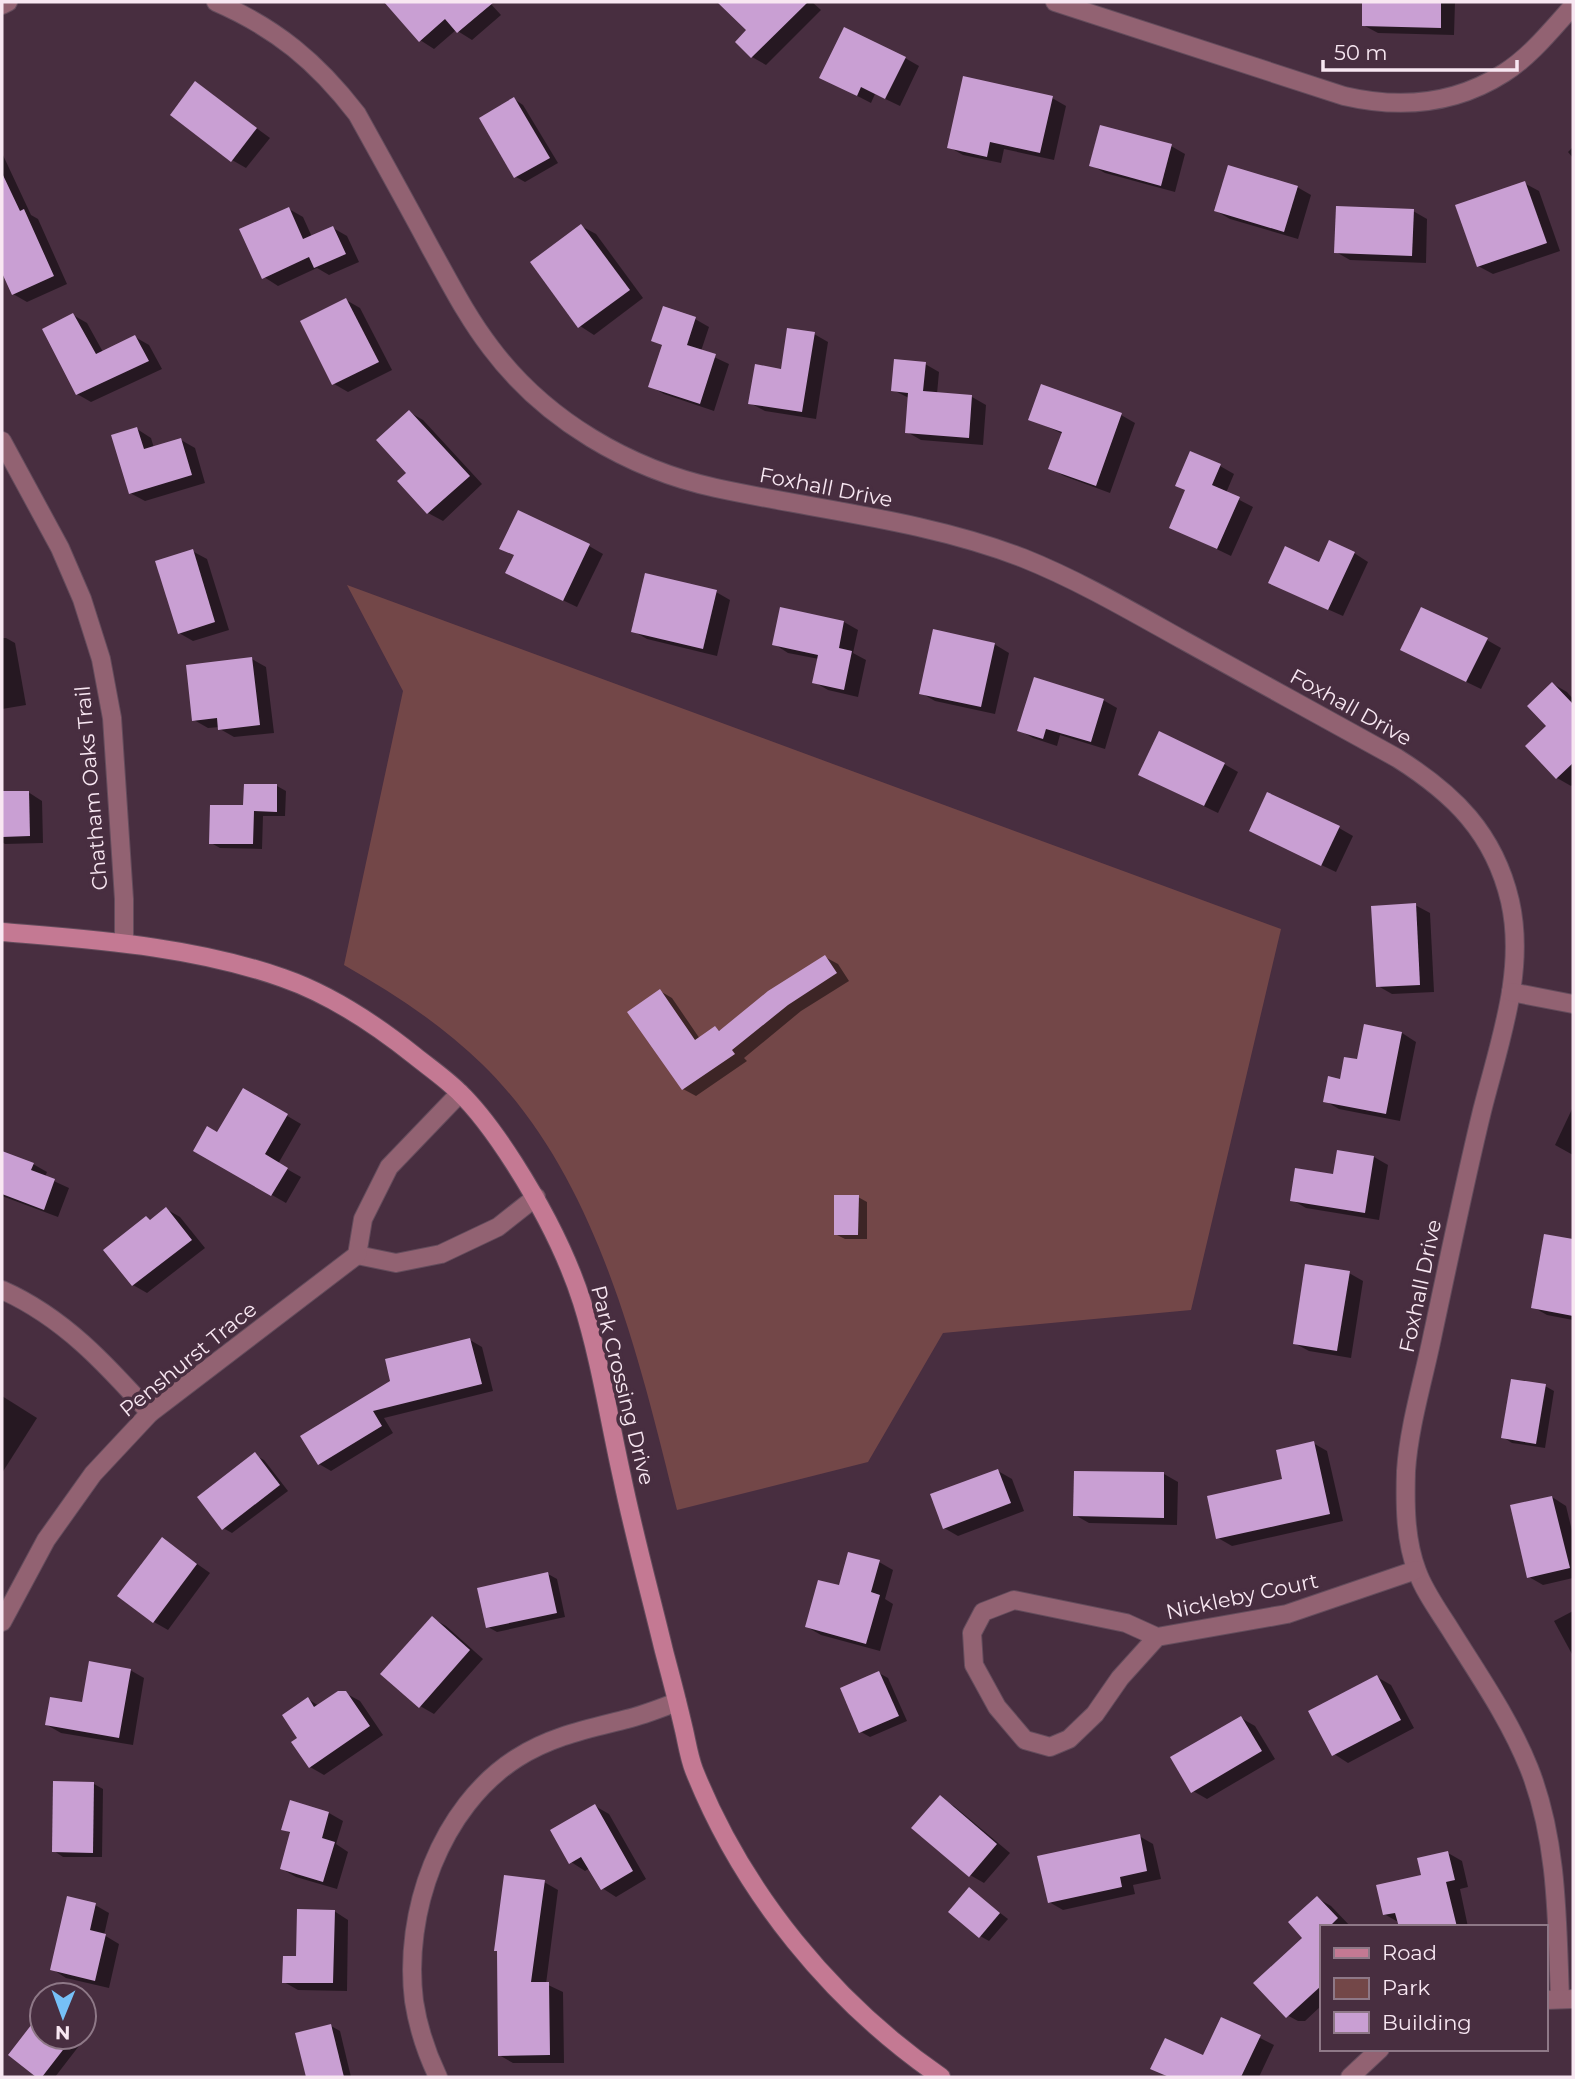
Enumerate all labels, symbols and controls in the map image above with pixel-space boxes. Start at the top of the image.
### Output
scale bar [1323,28,1517,72]
text: 50 m [1334,40,1388,65]
street label: Foxhall Drive [757,462,895,512]
street label: Foxhall Drive [1286,663,1416,751]
street label: Chatham Oaks Trail [70,685,112,891]
street label: Foxhall Drive [1394,1217,1446,1355]
street label: Park Crossing Drive [586,1283,660,1487]
street label: Penshurst Trace [114,1296,262,1422]
street label: Nickleby Court [1164,1568,1320,1624]
legend [1320,1925,1547,2051]
text: Road [1382,1940,1437,1965]
text: Park [1382,1975,1430,2000]
north arrow [28,1981,98,2051]
text: Building [1382,2010,1472,2035]
text: N [55,2021,71,2044]

